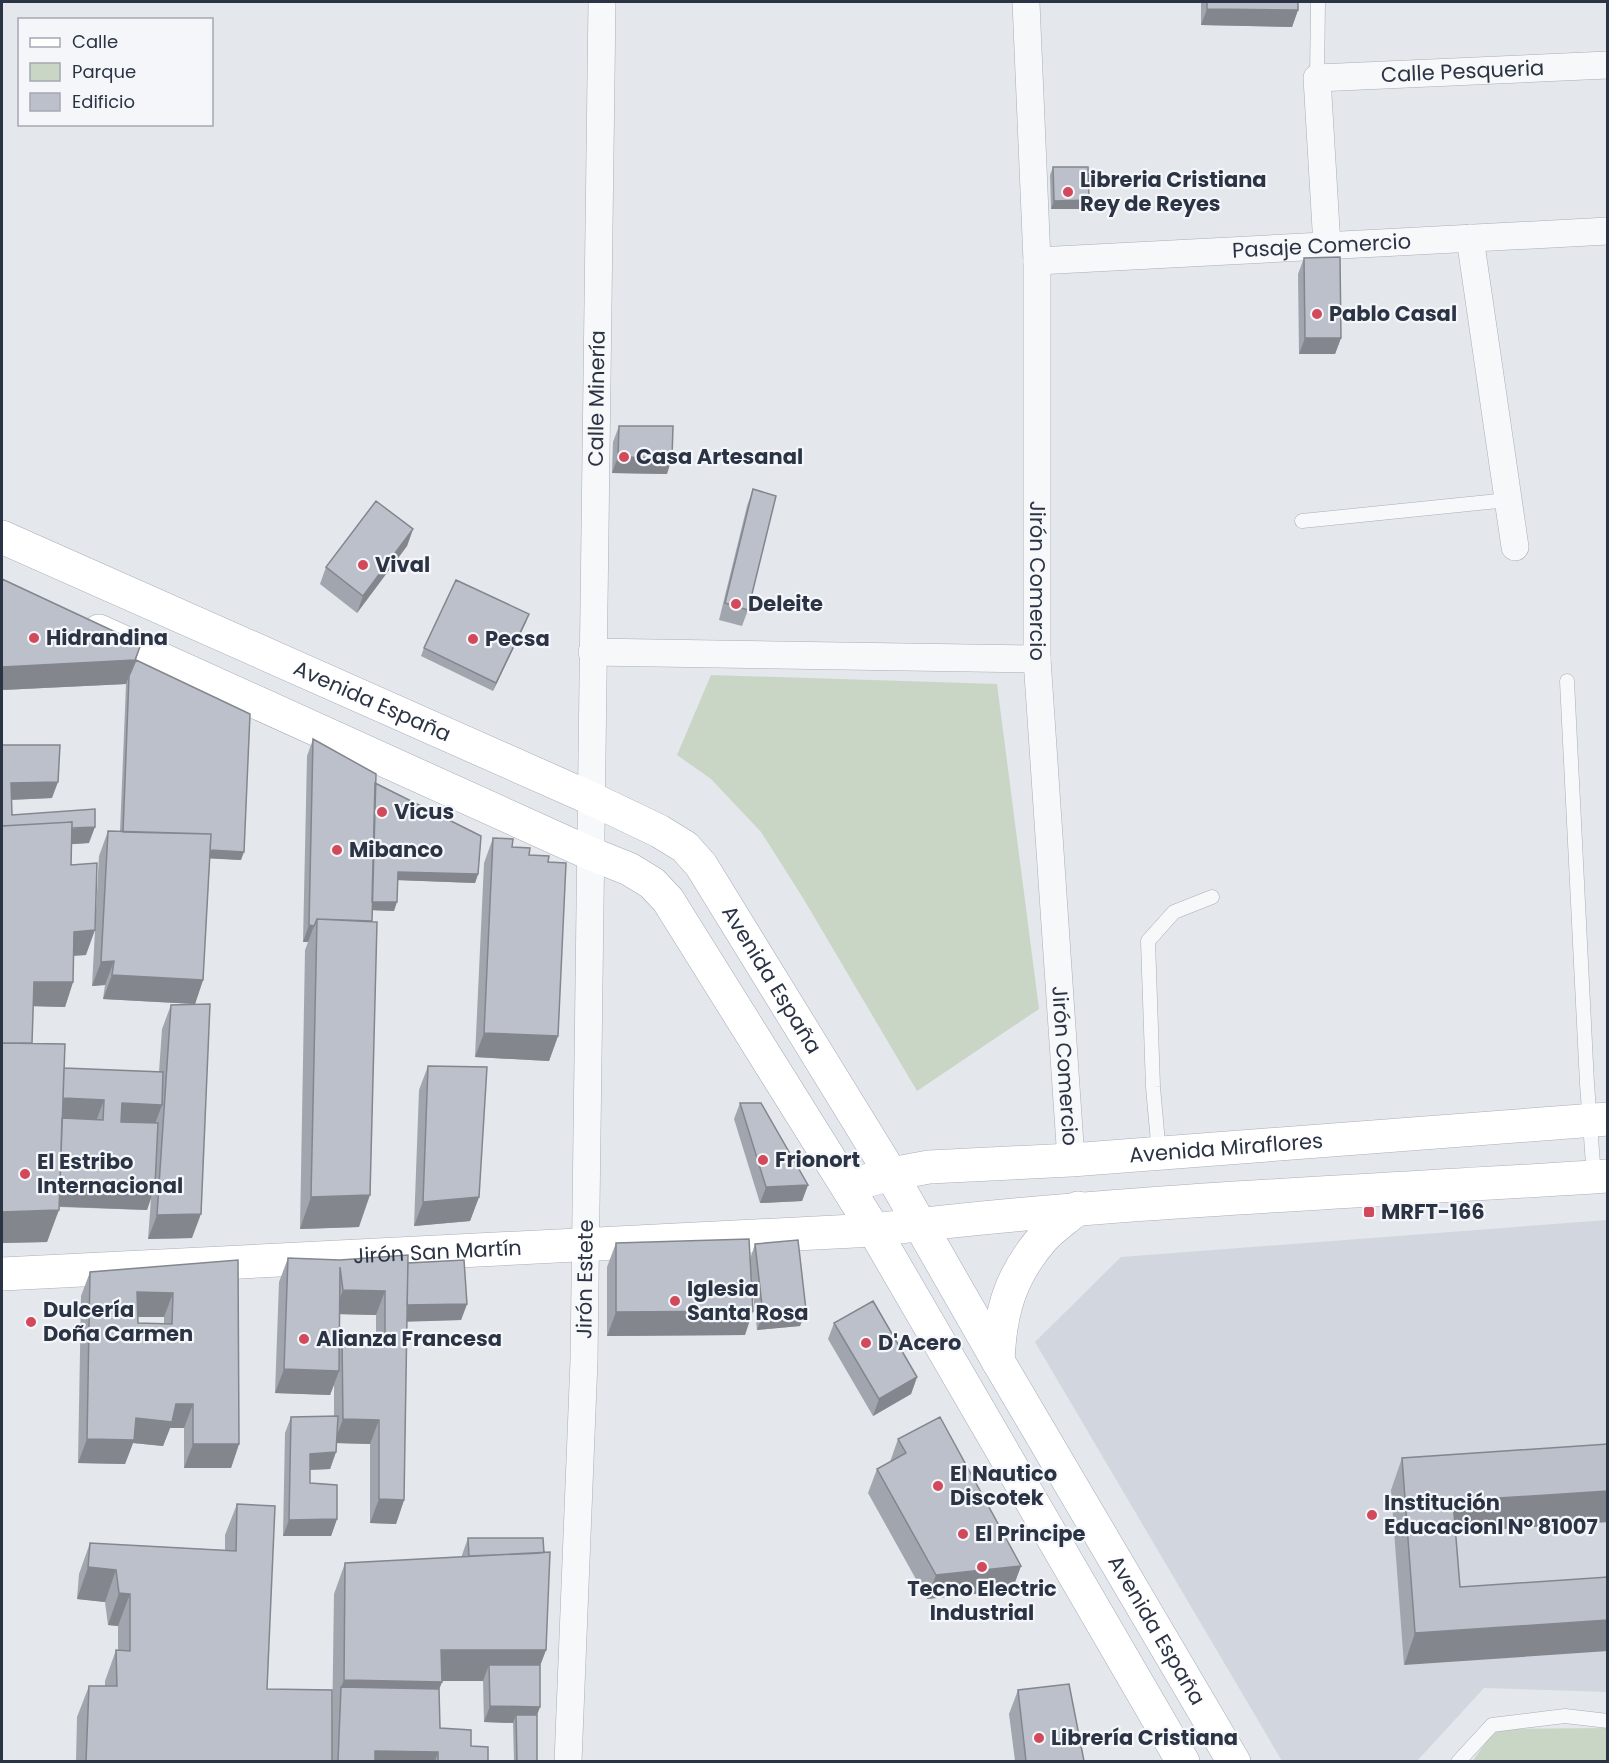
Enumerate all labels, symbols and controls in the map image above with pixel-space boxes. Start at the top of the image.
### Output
legend [18,18,213,126]
text: Calle [72,29,118,54]
street label: Calle Pesqueria [1380,53,1545,89]
text: Parque [72,59,136,84]
text: Edificio [72,89,135,114]
place label: Libreria Cristiana Rey de Reyes [1080,165,1267,218]
marker: Libreria Cristiana Rey de Reyes [1061,185,1075,199]
street label: Pasaje Comercio [1231,226,1412,265]
place label: Pablo Casal [1329,299,1457,328]
marker: Pablo Casal [1310,307,1324,321]
street label: Calle Minería [581,330,612,467]
place label: Casa Artesanal [636,442,803,471]
marker: Casa Artesanal [617,450,631,464]
street label: Jirón Comercio [1023,501,1052,661]
place label: Vival [375,550,430,579]
marker: Vival [356,558,370,572]
place label: Deleite [748,589,823,618]
marker: Deleite [729,597,743,611]
place label: Hidrandina [46,623,168,652]
place label: Pecsa [485,624,550,653]
marker: Hidrandina [27,631,41,645]
marker: Pecsa [466,632,480,646]
street label: Avenida España [289,653,456,748]
place label: Vicus [394,797,454,826]
marker: Vicus [375,805,389,819]
place label: Mibanco [349,835,443,864]
marker: Mibanco [330,843,344,857]
street label: Avenida España [715,900,829,1059]
street label: Jirón Comercio [1045,985,1085,1147]
street label: Avenida Miraflores [1128,1126,1324,1170]
place label: Frionort [775,1145,860,1174]
place label: El Estribo Internacional [37,1147,183,1200]
marker: Frionort [756,1153,770,1167]
marker: El Estribo Internacional [18,1167,32,1181]
place label: MRFT-166 [1381,1197,1485,1226]
marker: MRFT-166 [1362,1205,1376,1219]
street label: Jirón Estete [569,1219,600,1339]
street label: Jirón San Martín [352,1233,522,1270]
place label: Iglesia Santa Rosa [687,1274,809,1327]
marker: Iglesia Santa Rosa [668,1294,682,1308]
place label: Dulcería Doña Carmen [43,1295,193,1348]
marker: Dulcería Doña Carmen [24,1315,38,1329]
place label: Alianza Francesa [316,1324,502,1353]
place label: D'Acero [878,1328,961,1357]
marker: Alianza Francesa [297,1332,311,1346]
marker: D'Acero [859,1336,873,1350]
place label: El Nautico Discotek [950,1459,1057,1512]
marker: El Nautico Discotek [931,1479,945,1493]
place label: Institución EducacionI Nº 81007 [1384,1488,1598,1541]
marker: Institución EducacionI Nº 81007 [1365,1508,1379,1522]
place label: El Principe [975,1519,1086,1548]
marker: El Principe [956,1527,970,1541]
street label: Avenida España [1101,1550,1212,1710]
marker: Tecno Electric Industrial [975,1560,989,1574]
place label: Tecno Electric Industrial [907,1574,1057,1627]
place label: Librería Cristiana [1051,1723,1238,1752]
marker: Librería Cristiana [1032,1731,1046,1745]

